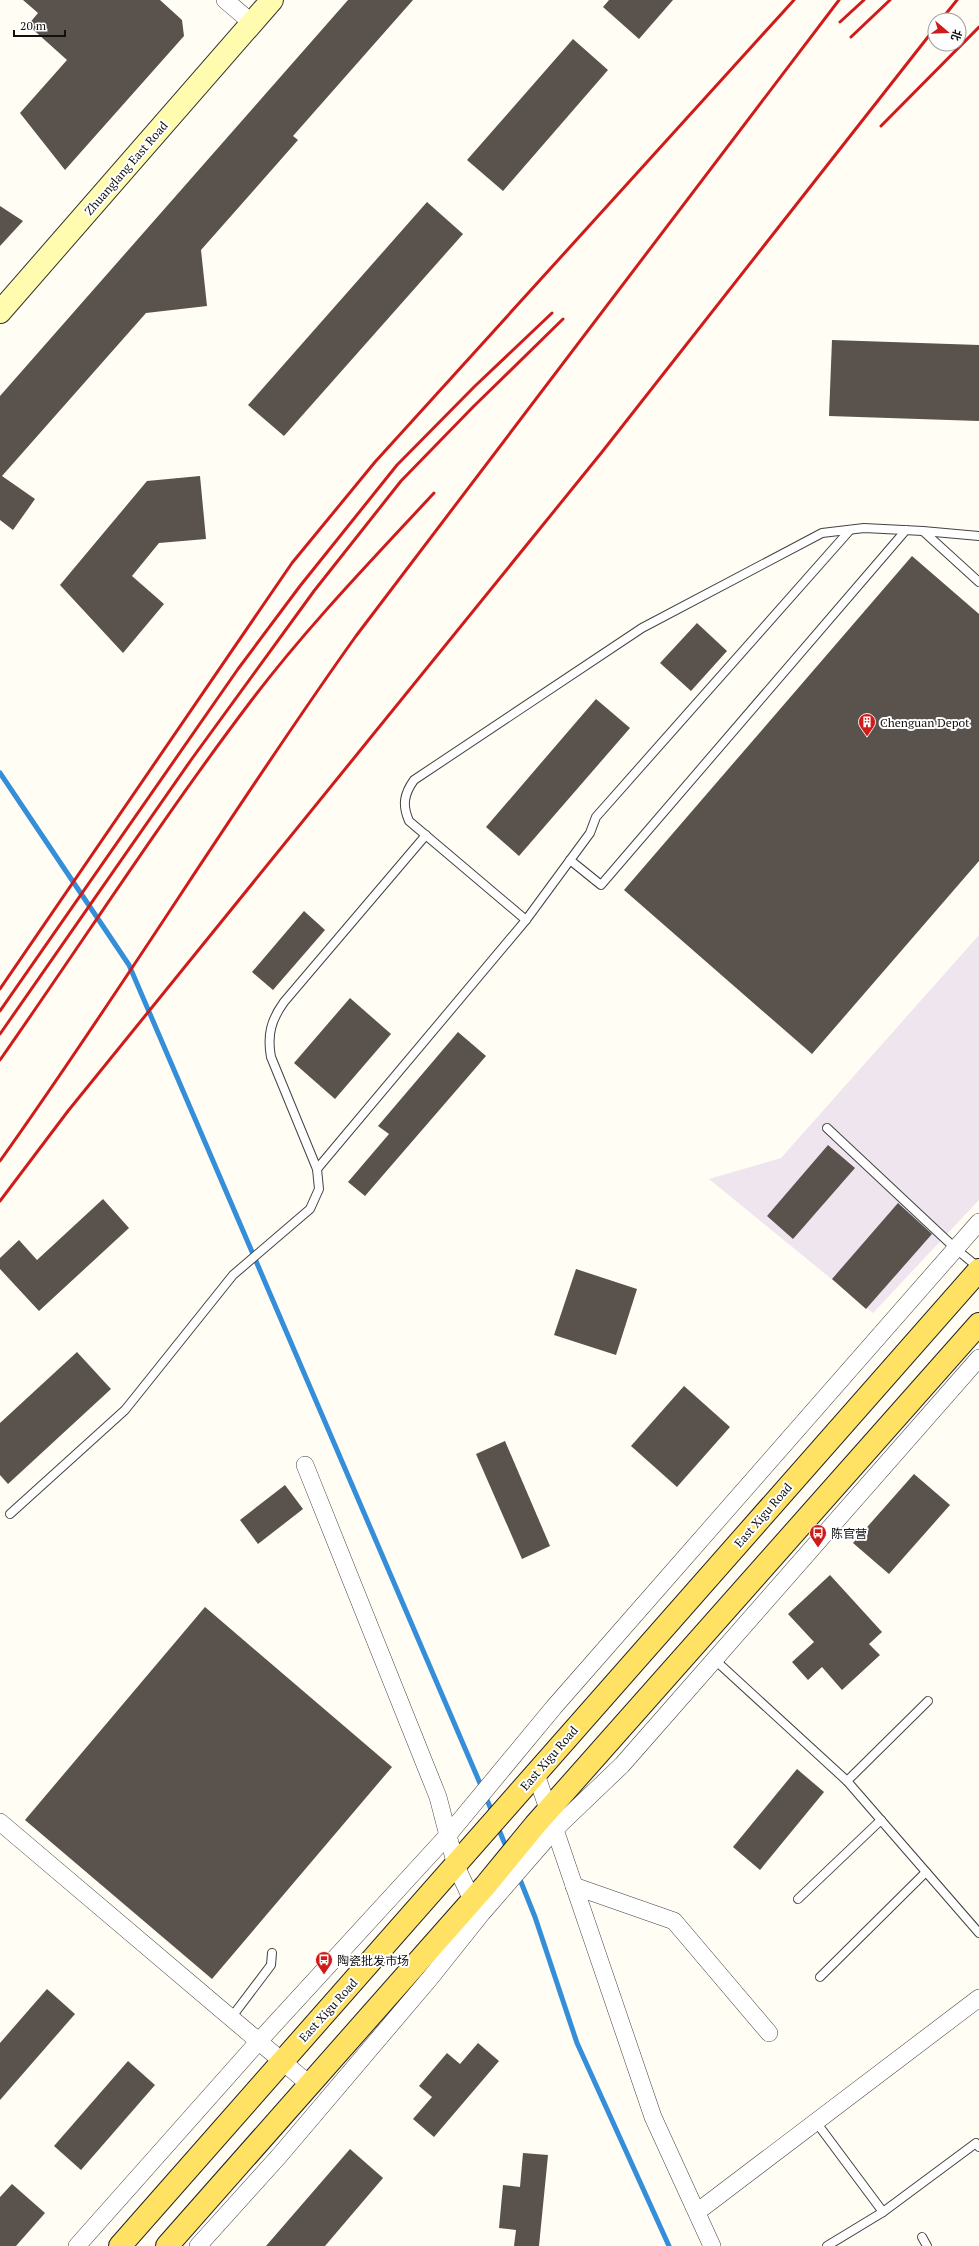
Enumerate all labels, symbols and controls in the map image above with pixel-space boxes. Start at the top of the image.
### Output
scale bar [14,12,65,38]
north arrow [927,12,967,52]
text: 20 m [20,18,47,33]
text: 北 [948,28,965,43]
street label: Zhuanglang East Road [81,118,171,218]
building icon: Chenguan Depot [857,712,877,737]
place label: Chenguan Depot [880,715,970,730]
street label: East Xigu Road [731,1480,795,1550]
bus stop icon: 陈官营 [808,1523,828,1548]
place label: 陈官营 [831,1526,867,1541]
street label: East Xigu Road [517,1723,581,1793]
bus stop icon: 陶瓷批发市场 [314,1950,334,1975]
place label: 陶瓷批发市场 [337,1953,409,1968]
street label: East Xigu Road [296,1975,361,2045]

